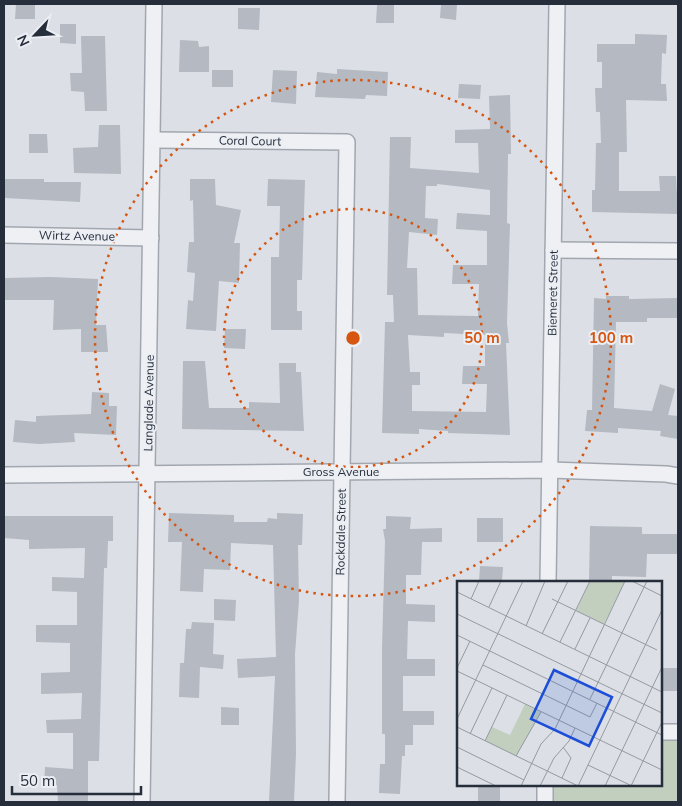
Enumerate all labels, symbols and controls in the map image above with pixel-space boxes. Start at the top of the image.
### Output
north arrow [10,10,60,60]
text: N [13,32,34,49]
street label: Coral Court [219,132,281,149]
street label: Wirtz Avenue [39,227,115,244]
street label: Biemeret Street [544,250,561,336]
text: 50 m [464,328,500,347]
text: 100 m [589,328,633,347]
centre of rings [344,329,362,347]
street label: Langlade Avenue [140,355,157,451]
street label: Gross Avenue [303,464,379,479]
street label: Rockdale Street [332,488,349,576]
inset map [457,581,662,786]
scale bar [12,764,141,796]
text: 50 m [20,771,55,790]

